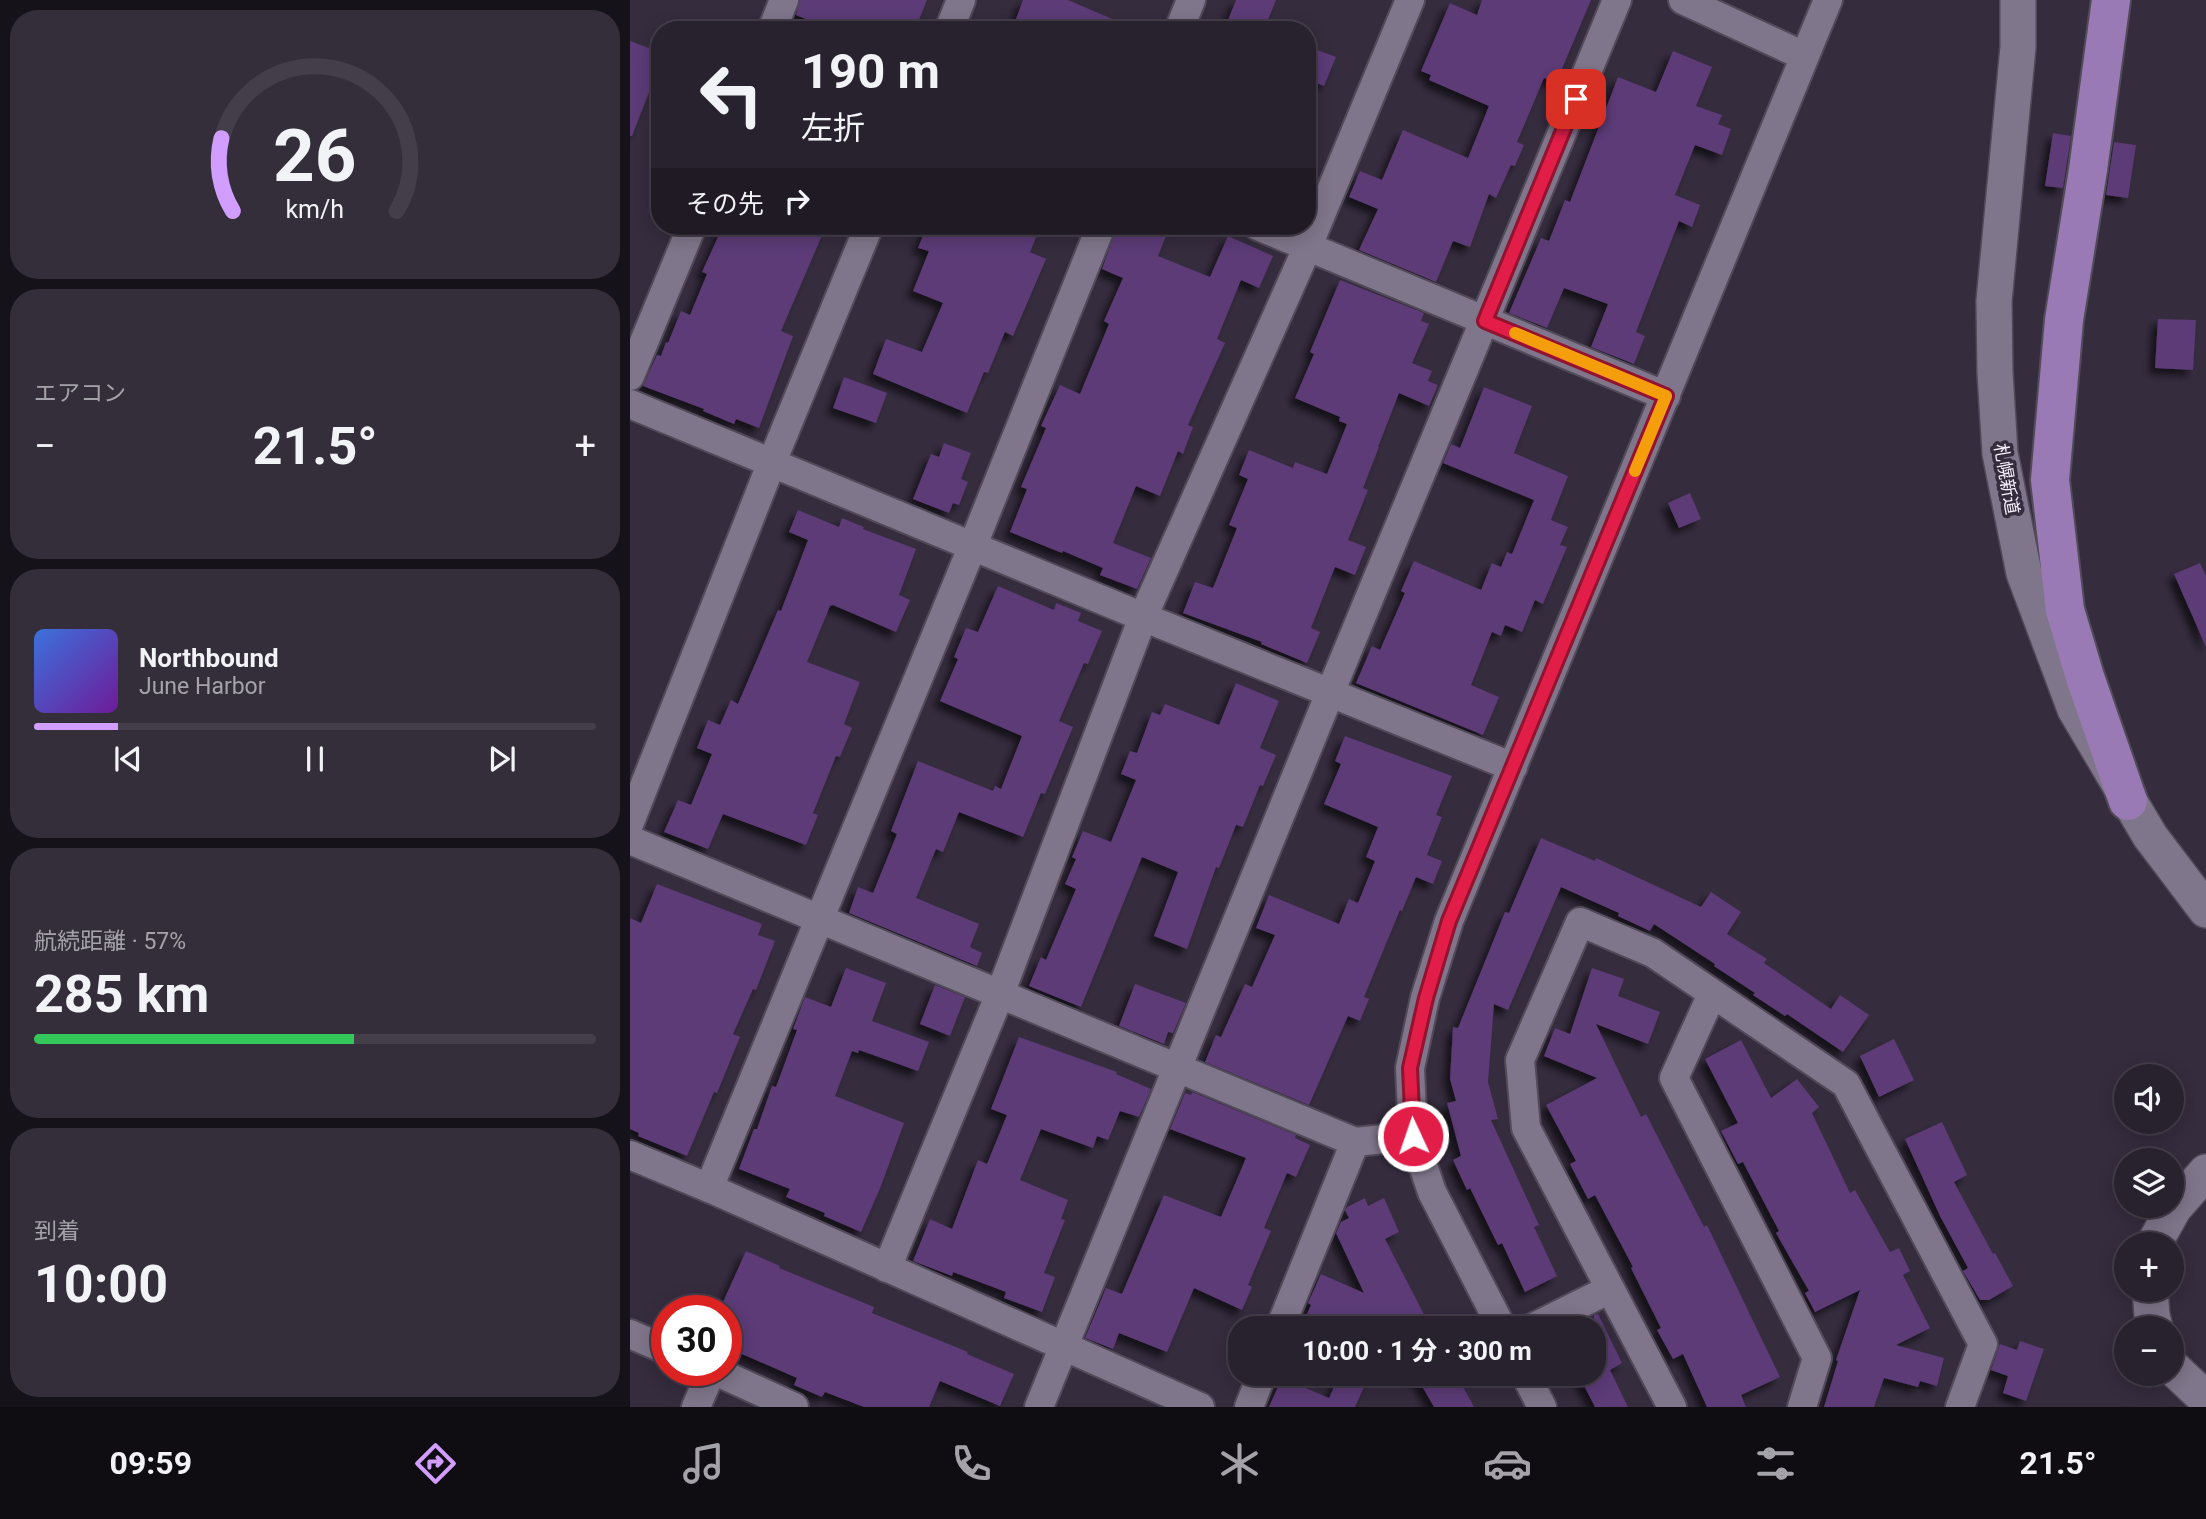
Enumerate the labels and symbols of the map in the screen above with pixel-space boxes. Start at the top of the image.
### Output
pin [1546,69,1606,129]
street label: 札幌新道 [1990,442,2024,516]
position arrow [1376,1099,1450,1173]
speed limit sign: 30 [651,1295,742,1386]

